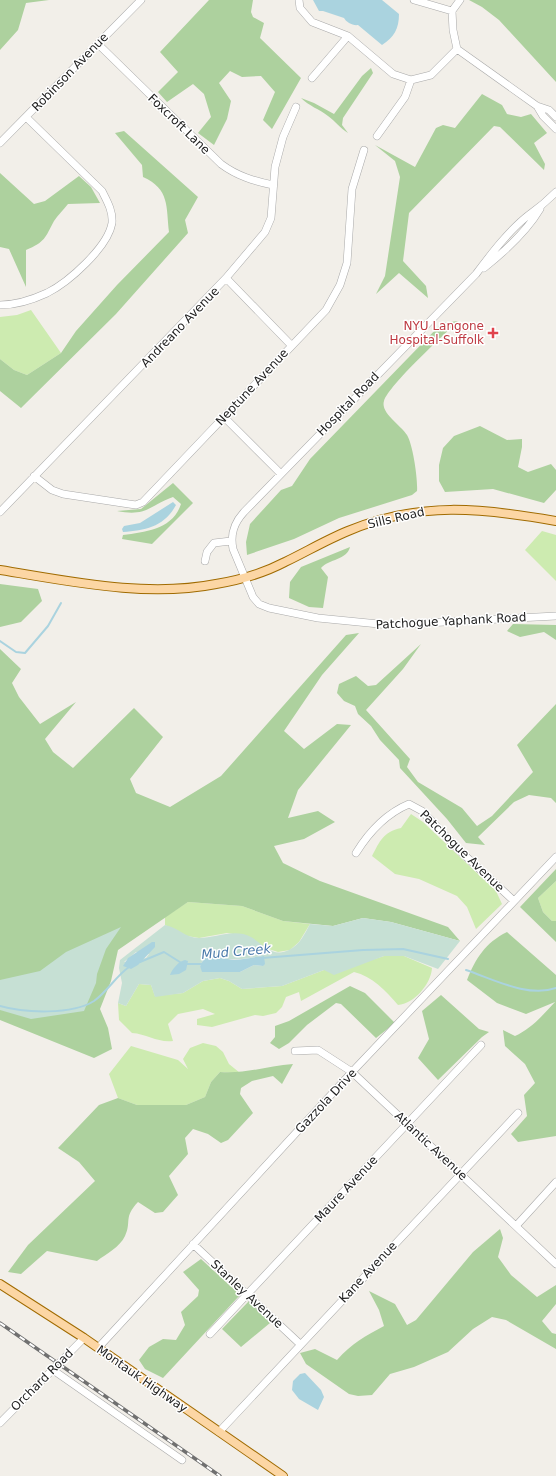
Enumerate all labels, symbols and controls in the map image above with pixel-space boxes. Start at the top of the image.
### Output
street label: Robinson Avenue [29,30,111,114]
street label: Foxcroft Lane [145,91,213,157]
street label: Andreano Avenue [138,284,222,370]
place label: NYU Langone Hospital-Suffolk [390,319,484,347]
marker: NYU Langone Hospital-Suffolk [487,327,499,339]
street label: Neptune Avenue [213,346,291,428]
street label: Hospital Road [314,369,382,439]
street label: Sills Road [366,505,426,531]
street label: Patchogue Yaphank Road [375,610,527,632]
street label: Patchogue Avenue [417,807,507,895]
water label: Mud Creek [201,941,272,962]
street label: Gazzola Drive [293,1066,359,1136]
street label: Atlantic Avenue [392,1109,470,1183]
street label: Maure Avenue [312,1153,380,1225]
street label: Kane Avenue [336,1239,400,1305]
street label: Stanley Avenue [208,1257,286,1331]
street label: Montauk Highway [94,1342,190,1416]
street label: Orchard Road [8,1346,76,1414]

